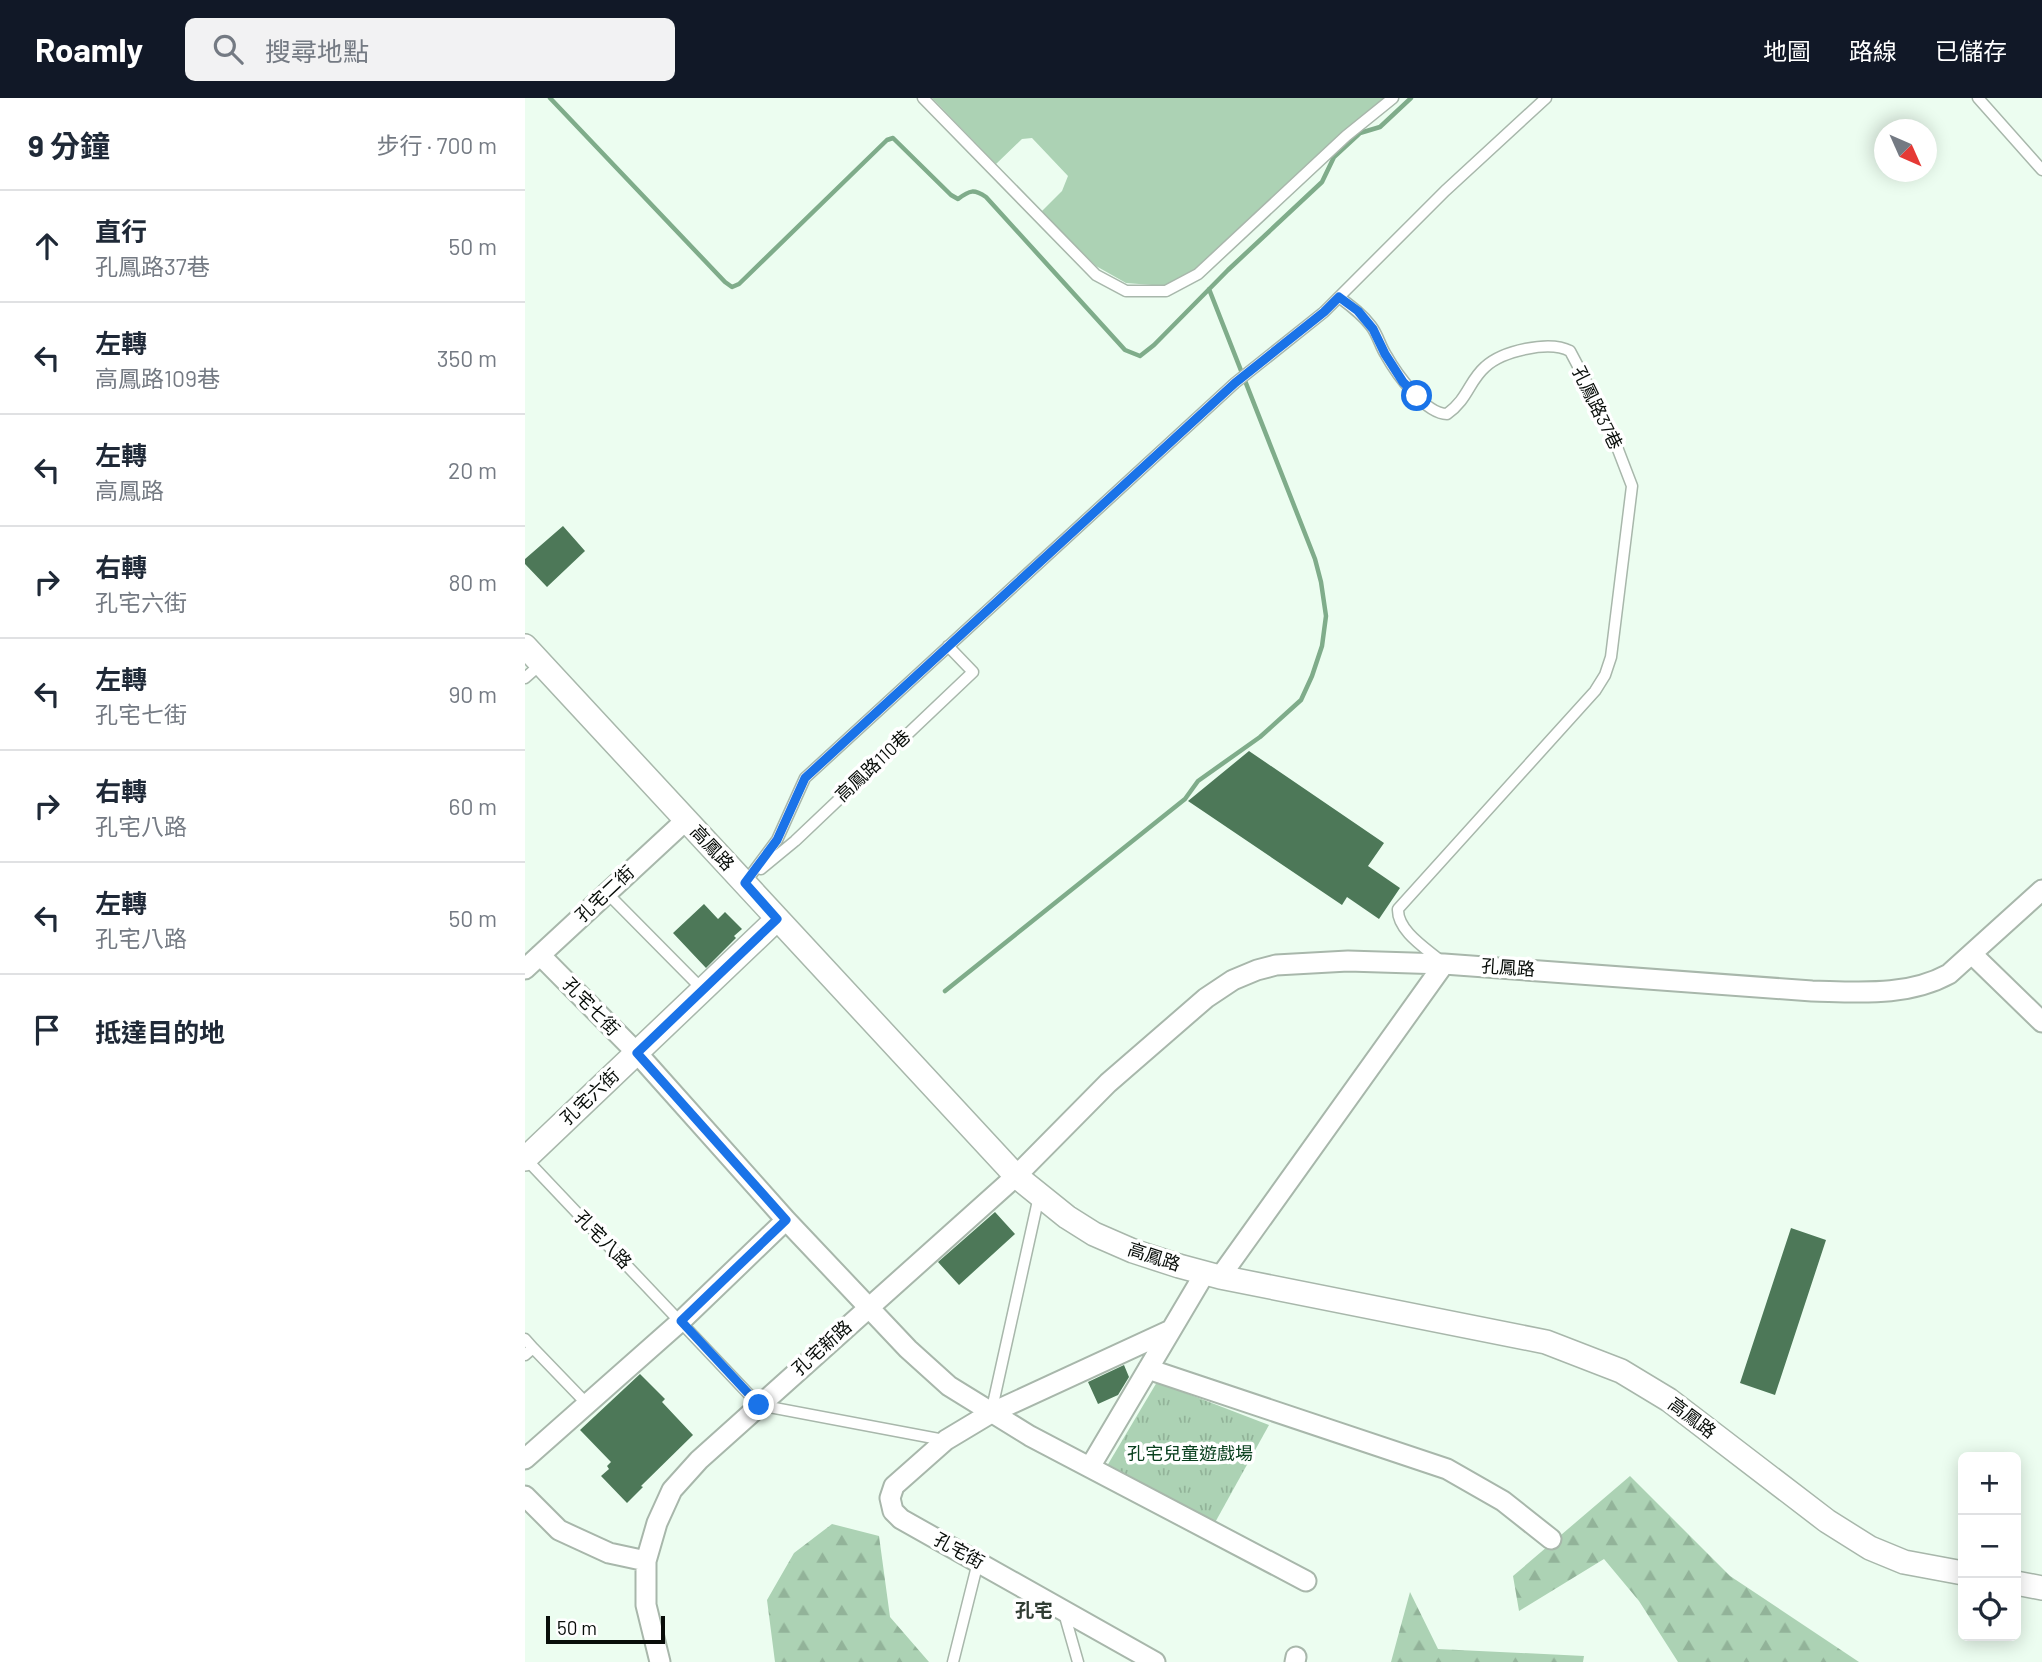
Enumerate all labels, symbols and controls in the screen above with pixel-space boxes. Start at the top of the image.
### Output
search box [185,18,675,81]
text: Roamly [35,29,143,69]
icon: search [209,30,247,68]
text: 搜尋地點 [265,35,369,66]
text: 地圖 [1763,36,1811,65]
text: 路線 [1849,36,1897,65]
text: 已儲存 [1935,36,2007,65]
north arrow [1874,119,1937,182]
text: 9 分鐘 [28,127,110,163]
text: 步行 · 700 m [376,131,497,159]
text: 直行 [95,215,147,246]
icon: ahead [28,227,66,265]
text: 50 m [449,232,497,260]
text: 孔鳳路37巷 [95,252,210,280]
text: 左轉 [95,327,147,358]
icon: left [28,339,66,377]
text: 350 m [437,344,497,372]
street label: 孔鳳路37巷 [1568,362,1627,453]
text: 高鳳路109巷 [95,364,220,392]
route start [1401,380,1432,411]
text: 左轉 [95,439,147,470]
icon: left [28,451,66,489]
text: 20 m [448,456,497,484]
text: 高鳳路 [95,476,164,504]
text: 右轉 [95,551,147,582]
icon: right [28,563,66,601]
text: 80 m [448,568,497,596]
text: 孔宅六街 [95,588,187,616]
text: 左轉 [95,663,147,694]
icon: left [28,675,66,713]
text: 90 m [448,680,497,708]
text: 孔宅七街 [95,700,187,728]
street label: 高鳳路110巷 [830,725,914,806]
text: 右轉 [95,775,147,806]
icon: right [28,787,66,825]
text: 60 m [449,792,497,820]
text: 孔宅八路 [95,812,187,840]
street label: 高鳳路 [686,820,739,875]
street label: 孔宅二街 [570,861,638,926]
text: 左轉 [95,887,147,918]
icon: left [28,899,66,937]
text: 50 m [449,904,497,932]
text: 孔宅八路 [95,924,187,952]
street label: 孔鳳路 [1480,954,1536,980]
street label: 孔宅七街 [559,973,625,1040]
icon: arrive [28,1011,66,1049]
text: 抵達目的地 [95,1016,225,1047]
street label: 孔宅六街 [555,1064,623,1129]
street label: 孔宅八路 [571,1206,637,1273]
street label: 高鳳路 [1125,1237,1183,1275]
street label: 孔宅新路 [787,1315,855,1380]
route end [743,1389,774,1420]
street label: 高鳳路 [1664,1392,1721,1442]
park label: 孔宅兒童遊戲場 [1127,1442,1253,1464]
map controls [1958,1452,2021,1641]
button: + [1958,1452,2021,1515]
button: − [1958,1515,2021,1578]
street label: 孔宅街 [931,1527,988,1573]
button: locate [1958,1578,2021,1641]
district label: 孔宅 [1015,1598,1053,1621]
scale bar [546,1613,665,1645]
text: 50 m [557,1616,597,1639]

